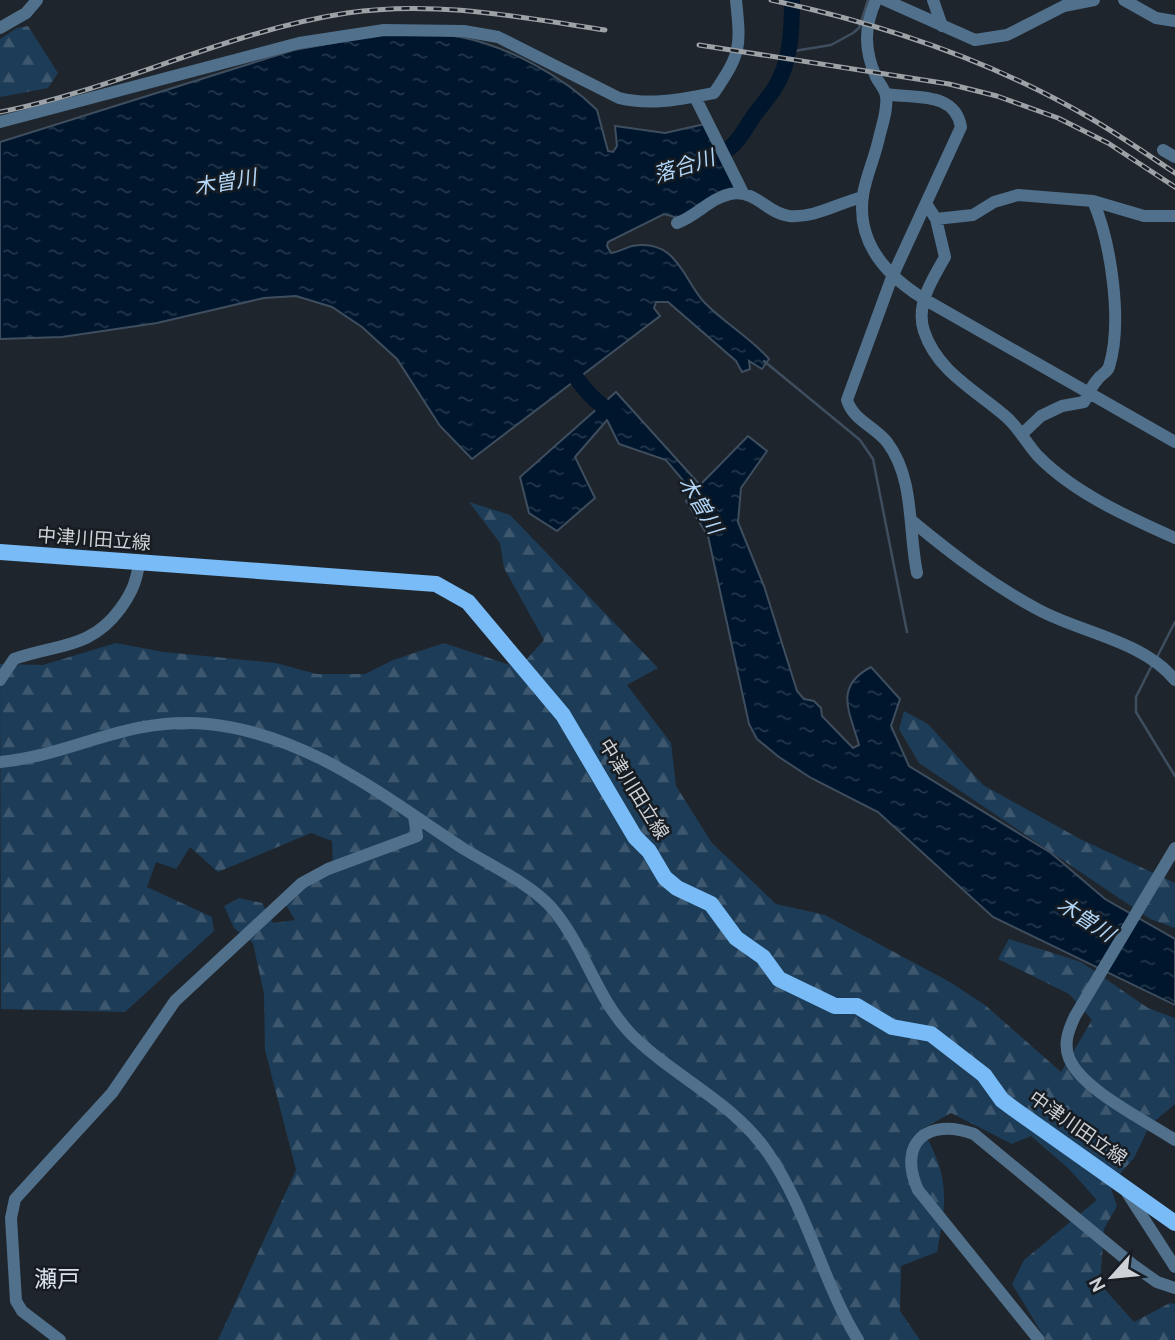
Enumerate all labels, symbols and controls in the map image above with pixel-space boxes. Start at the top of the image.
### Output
water label: 落合川 [650,144,720,188]
water label: 木曽川 [192,164,260,200]
water label: 木曽川 [674,472,729,540]
street label: 中津川田立線 [36,524,152,554]
street label: 中津川田立線 [594,735,674,843]
water label: 木曽川 [1053,891,1121,948]
street label: 中津川田立線 [1025,1086,1131,1170]
north arrow [1077,1242,1147,1312]
district label: 瀬戸 [34,1265,80,1293]
text: N [1084,1273,1111,1296]

